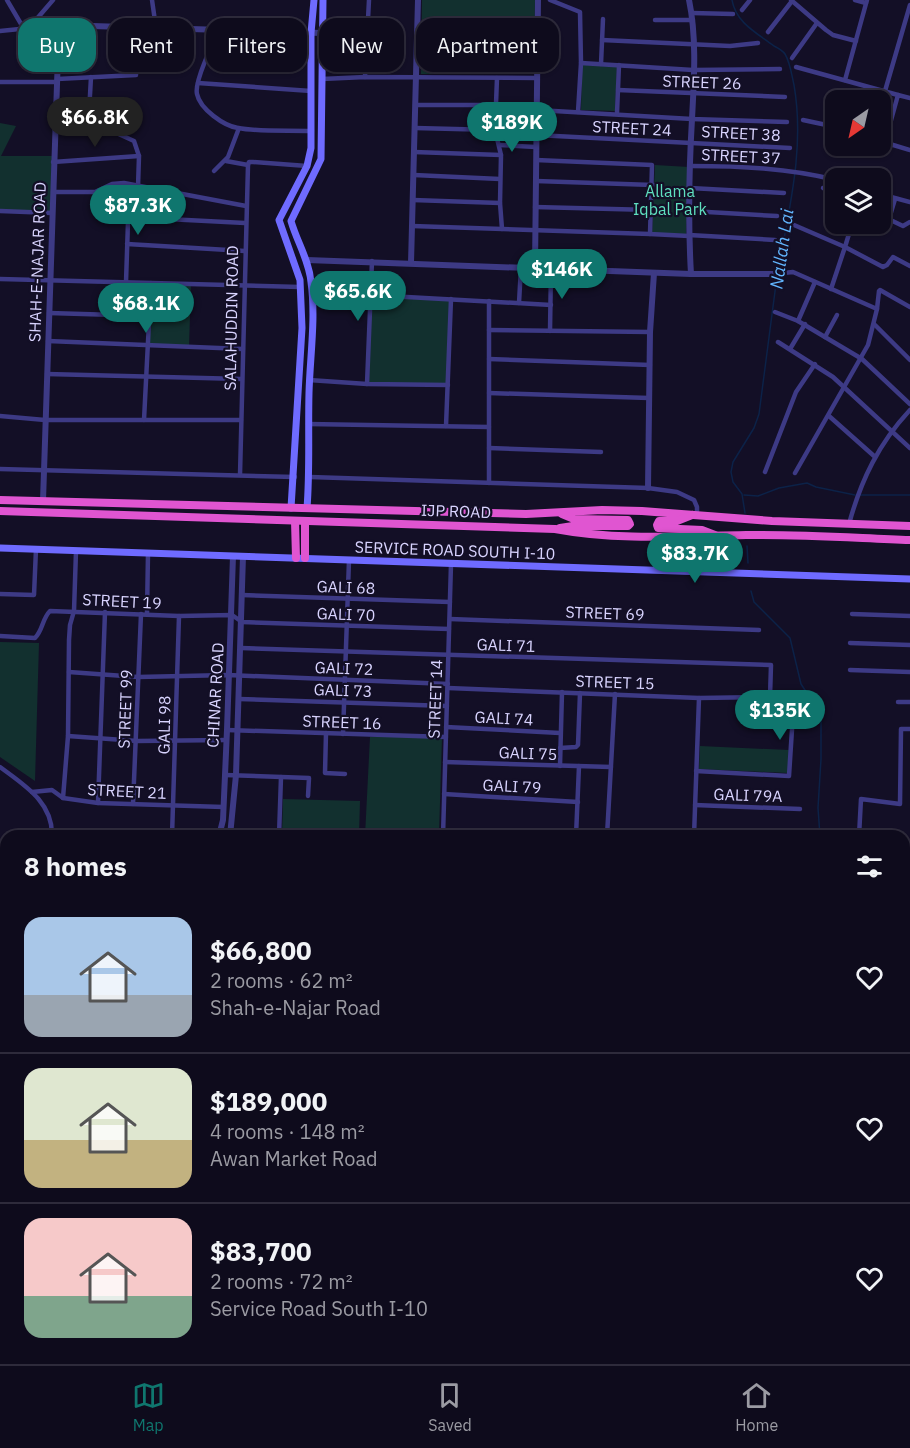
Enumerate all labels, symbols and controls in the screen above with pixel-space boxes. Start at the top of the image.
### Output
chip: Buy [18,18,96,72]
chip: Rent [108,18,194,72]
chip: Filters [206,18,307,72]
chip: New [319,18,404,72]
chip: Apartment [416,18,559,72]
street label: STREET 26 [662,71,742,93]
north arrow [825,90,891,156]
map controls [825,90,891,234]
pin: $66.8K [46,97,144,148]
pin: $189K [470,102,554,153]
text: $66.8K [61,103,129,130]
text: $189K [481,108,543,135]
street label: STREET 24 [592,116,672,140]
street label: STREET 38 [701,121,781,145]
street label: STREET 37 [701,144,781,168]
button: layers [825,168,891,234]
street label: SHAH-E-NAJAR ROAD [24,181,50,343]
park label: Allama Iqbal Park [633,181,708,219]
pin: $87.3K [89,185,187,236]
text: $87.3K [104,191,172,218]
water label: Nallah Lai [764,207,799,291]
street label: SALAHUDDIN ROAD [220,245,242,391]
pin: $146K [520,249,604,300]
text: $146K [531,255,593,282]
pin: $65.6K [309,271,407,322]
text: $65.6K [324,277,392,304]
pin: $68.1K [97,283,195,334]
text: $68.1K [112,289,180,316]
street label: IJP ROAD [421,500,491,522]
pin: $83.7K [646,533,744,584]
street label: SERVICE ROAD SOUTH I-10 [354,537,556,563]
text: $83.7K [661,539,729,566]
street label: GALI 68 [316,576,376,598]
street label: STREET 19 [82,589,162,613]
street label: STREET 69 [565,602,645,624]
street label: GALI 70 [316,603,376,625]
street label: GALI 71 [476,634,536,656]
street label: CHINAR ROAD [202,642,228,748]
street label: GALI 72 [314,657,374,679]
street label: STREET 14 [424,659,446,739]
street label: STREET 99 [114,669,136,749]
street label: STREET 15 [575,671,655,693]
street label: GALI 73 [313,679,373,701]
pin: $135K [738,690,822,741]
street label: GALI 98 [153,695,175,755]
text: $135K [749,696,811,723]
street label: GALI 74 [474,706,534,730]
street label: STREET 16 [302,711,382,733]
street label: GALI 75 [498,742,558,764]
street label: GALI 79 [482,774,542,798]
street label: STREET 21 [87,779,167,803]
street label: GALI 79A [713,784,783,806]
text: 8 homes [24,849,127,883]
icon: filters [853,850,886,883]
text: $66,800 [210,933,312,967]
icon: home [72,941,144,1013]
icon: heart [853,961,886,994]
text: 2 rooms · 62 m² [210,967,353,994]
text: Shah-e-Najar Road [210,994,381,1021]
text: $189,000 [210,1084,327,1118]
icon: home [72,1092,144,1164]
icon: heart [853,1112,886,1145]
text: 4 rooms · 148 m² [210,1118,365,1145]
text: Awan Market Road [210,1145,378,1172]
text: $83,700 [210,1234,312,1268]
icon: home [72,1242,144,1314]
icon: heart [853,1262,886,1295]
text: 2 rooms · 72 m² [210,1268,353,1295]
text: Service Road South I-10 [210,1295,428,1322]
tab: Map [132,1379,165,1435]
tab: Saved [428,1379,472,1435]
tab: Home [735,1379,778,1435]

